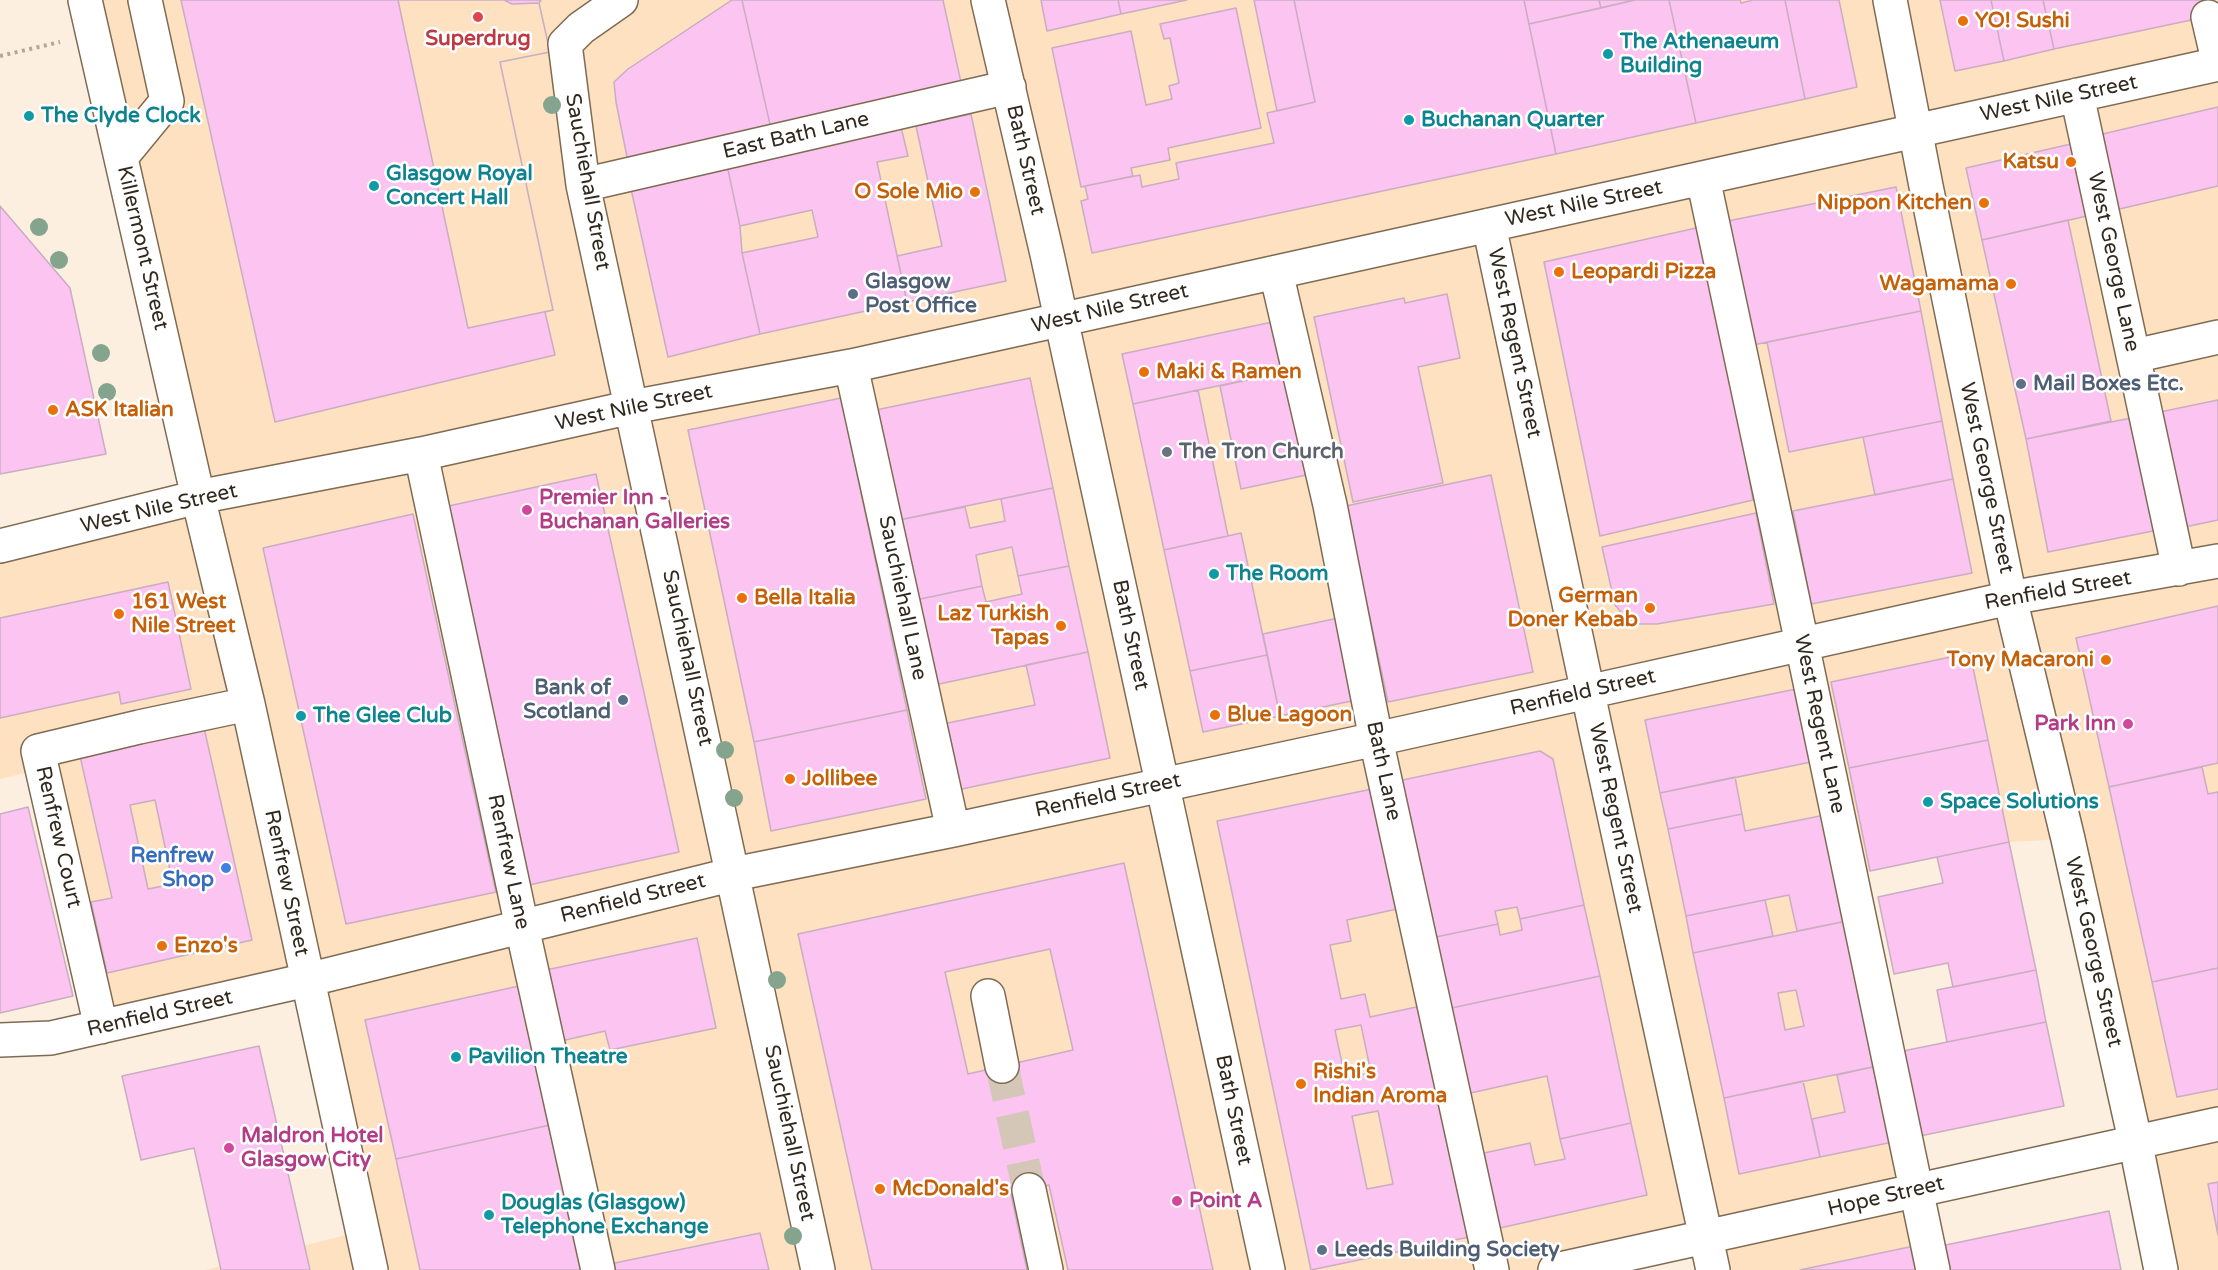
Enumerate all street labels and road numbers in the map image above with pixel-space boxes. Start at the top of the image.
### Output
street label: West Nile Street [1978,70,2140,128]
street label: Sauchiehall Street [559,92,615,272]
street label: Bath Street [1000,102,1050,218]
street label: East Bath Lane [720,107,872,165]
street label: Killermont Street [111,163,173,333]
street label: West George Lane [2082,170,2144,354]
street label: West Nile Street [1503,175,1665,233]
street label: West Regent Street [1482,246,1546,440]
street label: West Nile Street [1029,279,1191,339]
street label: West Nile Street [553,379,715,437]
street label: West George Street [1953,380,2019,576]
street label: West Nile Street [78,479,240,539]
street label: Sauchiehall Lane [872,513,932,683]
street label: Renfield Street [1983,566,2133,616]
street label: Sauchiehall Street [656,568,718,748]
street label: Bath Street [1106,577,1154,693]
street label: West Regent Lane [1788,632,1850,816]
street label: Renfield Street [1508,664,1658,722]
street label: Bath Lane [1360,719,1406,823]
street label: West Regent Street [1583,721,1647,915]
street label: Renfrew Court [29,764,87,910]
street label: Renfield Street [1033,768,1183,824]
street label: Renfrew Lane [481,792,535,932]
street label: Renfrew Street [258,808,314,958]
street label: West George Street [2059,854,2127,1050]
street label: Renfield Street [558,869,708,929]
street label: Renfield Street [85,985,235,1043]
street label: Sauchiehall Street [758,1043,820,1223]
street label: Bath Street [1209,1052,1257,1168]
street label: Hope Street [1825,1171,1947,1223]

